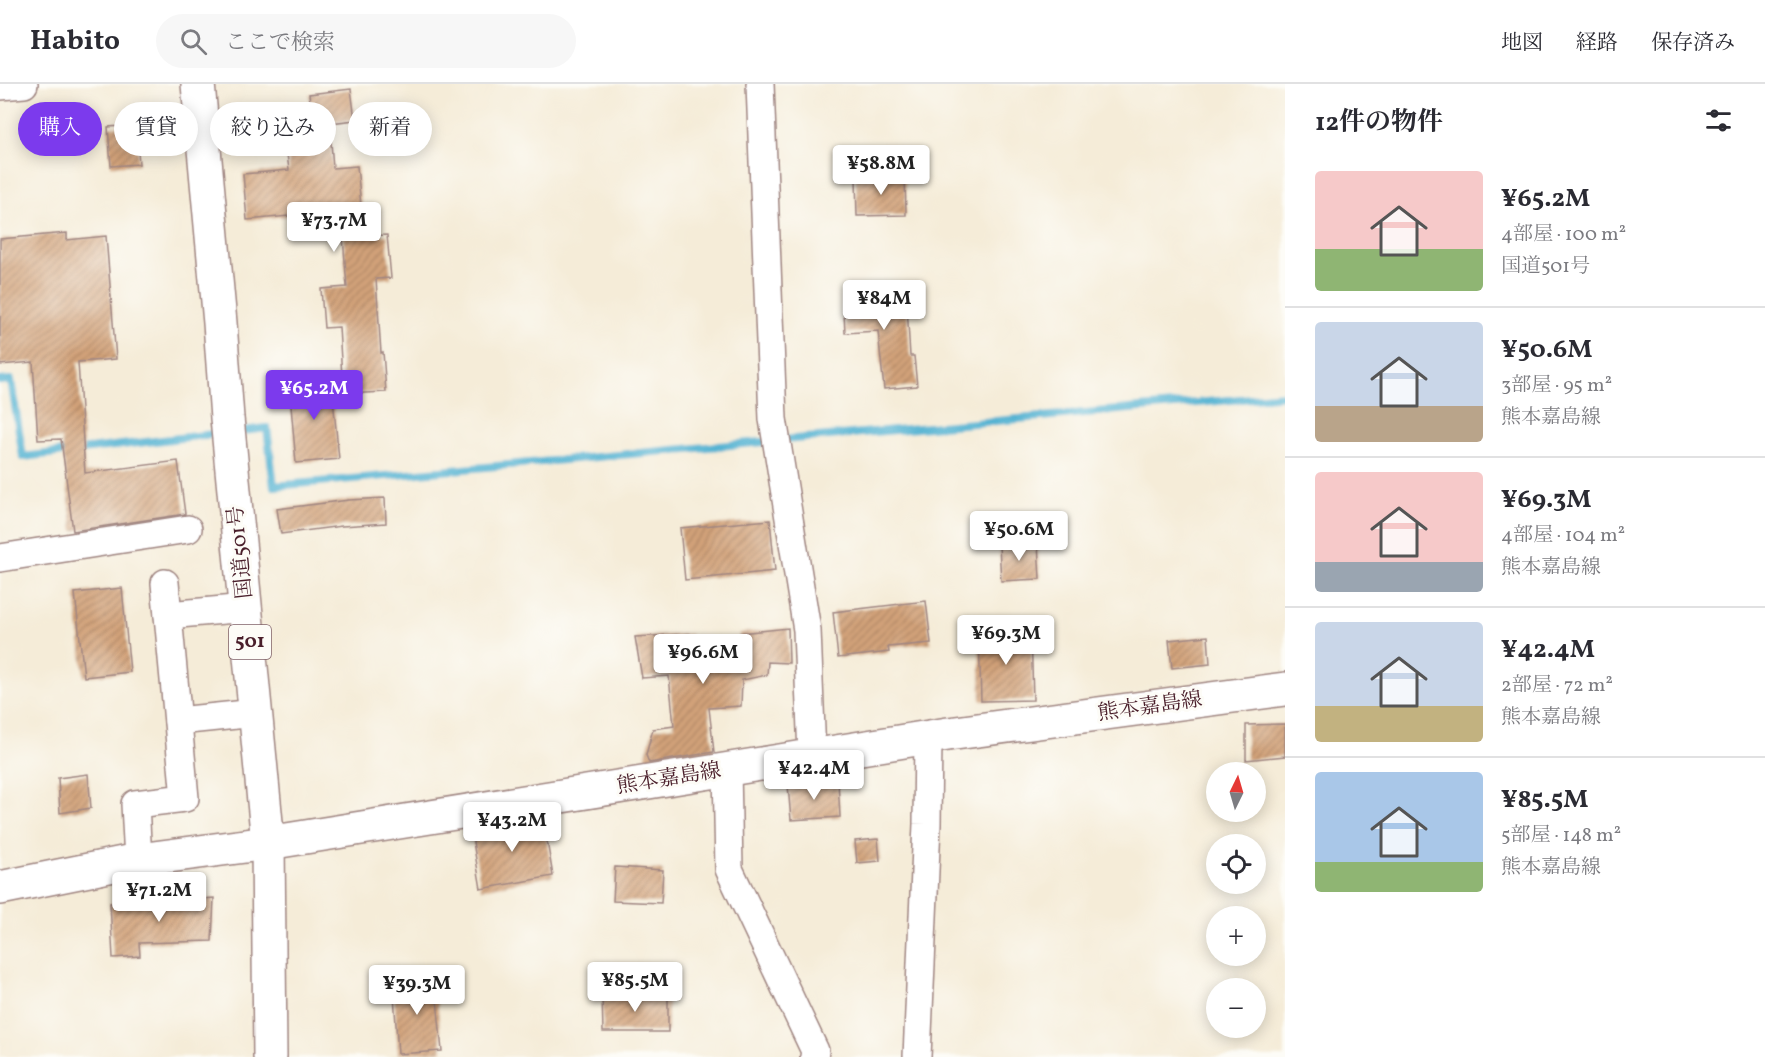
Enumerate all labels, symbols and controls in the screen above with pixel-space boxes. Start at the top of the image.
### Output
search box [156,14,576,68]
text: Habito [30,22,120,61]
icon: search [177,25,210,58]
text: ここで検索 [225,28,335,59]
text: 地図 [1501,29,1543,58]
text: 経路 [1576,29,1618,58]
text: 保存済み [1651,29,1735,58]
chip: 購入 [18,102,102,156]
chip: 賃貸 [114,102,198,156]
chip: 絞り込み [210,102,336,156]
chip: 新着 [348,102,432,156]
icon: filters [1702,104,1735,137]
text: 12件の物件 [1315,105,1443,141]
pin: ¥58.8M [832,145,930,196]
text: ¥58.8M [847,150,915,178]
text: ¥65.2M [1501,181,1590,217]
icon: home [1363,195,1435,267]
pin: ¥73.7M [285,202,383,253]
text: ¥73.7M [301,207,367,235]
text: 4部屋 · 100 m² [1501,221,1626,249]
text: 国道501号 [1501,253,1590,281]
pin: ¥84M [848,280,920,331]
text: ¥84M [857,285,911,313]
text: ¥50.6M [1501,332,1592,368]
icon: home [1363,346,1435,418]
pin: ¥65.2M [265,370,363,421]
text: 3部屋 · 95 m² [1501,372,1612,400]
text: ¥65.2M [280,375,348,403]
text: 熊本嘉島線 [1501,404,1601,432]
text: ¥69.3M [1501,482,1591,518]
icon: home [1363,496,1435,568]
street label: 国道501号 [222,504,260,600]
pin: ¥50.6M [970,511,1068,562]
text: ¥50.6M [984,516,1054,544]
text: 4部屋 · 104 m² [1501,522,1625,550]
text: 熊本嘉島線 [1501,554,1601,582]
pin: ¥69.3M [957,615,1055,666]
text: ¥69.3M [971,620,1041,648]
road number: 501 [229,625,271,659]
text: ¥42.4M [1501,632,1595,668]
pin: ¥96.6M [654,634,752,685]
text: ¥96.6M [667,639,739,667]
icon: home [1363,646,1435,718]
text: 2部屋 · 72 m² [1501,672,1613,700]
street label: 熊本嘉島線 [1096,685,1204,729]
text: 熊本嘉島線 [1501,704,1601,732]
pin: ¥42.4M [765,750,863,801]
text: ¥42.4M [778,755,850,783]
street label: 熊本嘉島線 [615,756,723,802]
north arrow [1206,762,1266,822]
map controls [1206,762,1266,1038]
text: ¥85.5M [1501,782,1588,818]
icon: home [1363,796,1435,868]
pin: ¥43.2M [463,802,561,853]
text: ¥43.2M [477,807,547,835]
text: 5部屋 · 148 m² [1501,822,1621,850]
button: locate [1206,834,1266,894]
text: 熊本嘉島線 [1501,854,1601,882]
pin: ¥71.2M [110,872,208,923]
text: ¥71.2M [126,877,192,905]
button: + [1206,906,1266,966]
pin: ¥85.5M [586,962,684,1013]
pin: ¥39.3M [368,965,466,1016]
text: ¥85.5M [601,967,669,995]
text: ¥39.3M [383,970,451,998]
button: − [1206,978,1266,1038]

